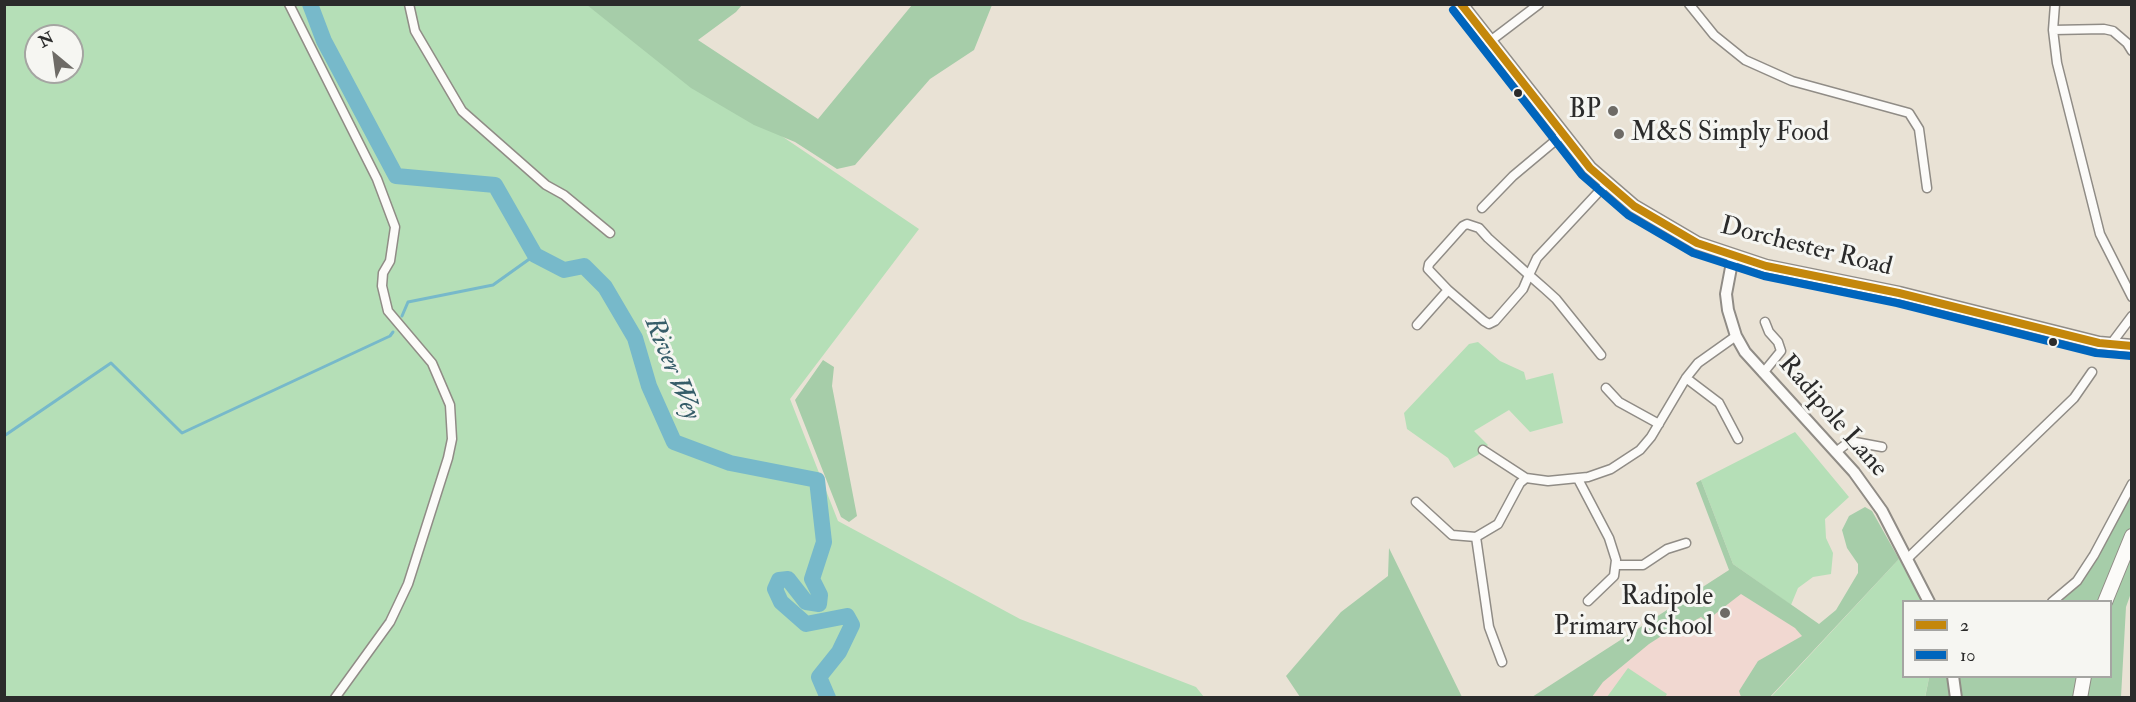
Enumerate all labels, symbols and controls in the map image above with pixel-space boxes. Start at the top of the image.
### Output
north arrow [24,24,84,84]
text: N [35,28,57,52]
unlabelled marker [1512,87,1524,99]
place label: BP [1569,95,1601,127]
marker: BP [1606,104,1620,118]
place label: M&S Simply Food [1631,118,1829,150]
marker: M&S Simply Food [1612,127,1626,141]
street label: Dorchester Road [1717,212,1895,284]
water label: River Wey [636,313,706,425]
unlabelled marker [2047,336,2059,348]
street label: Radipole Lane [1771,350,1893,484]
place label: Radipole Primary School [1554,582,1713,644]
legend [1902,600,2112,678]
marker: Radipole Primary School [1718,606,1732,620]
text: 2 [1960,614,1969,637]
text: 10 [1960,644,1976,667]

